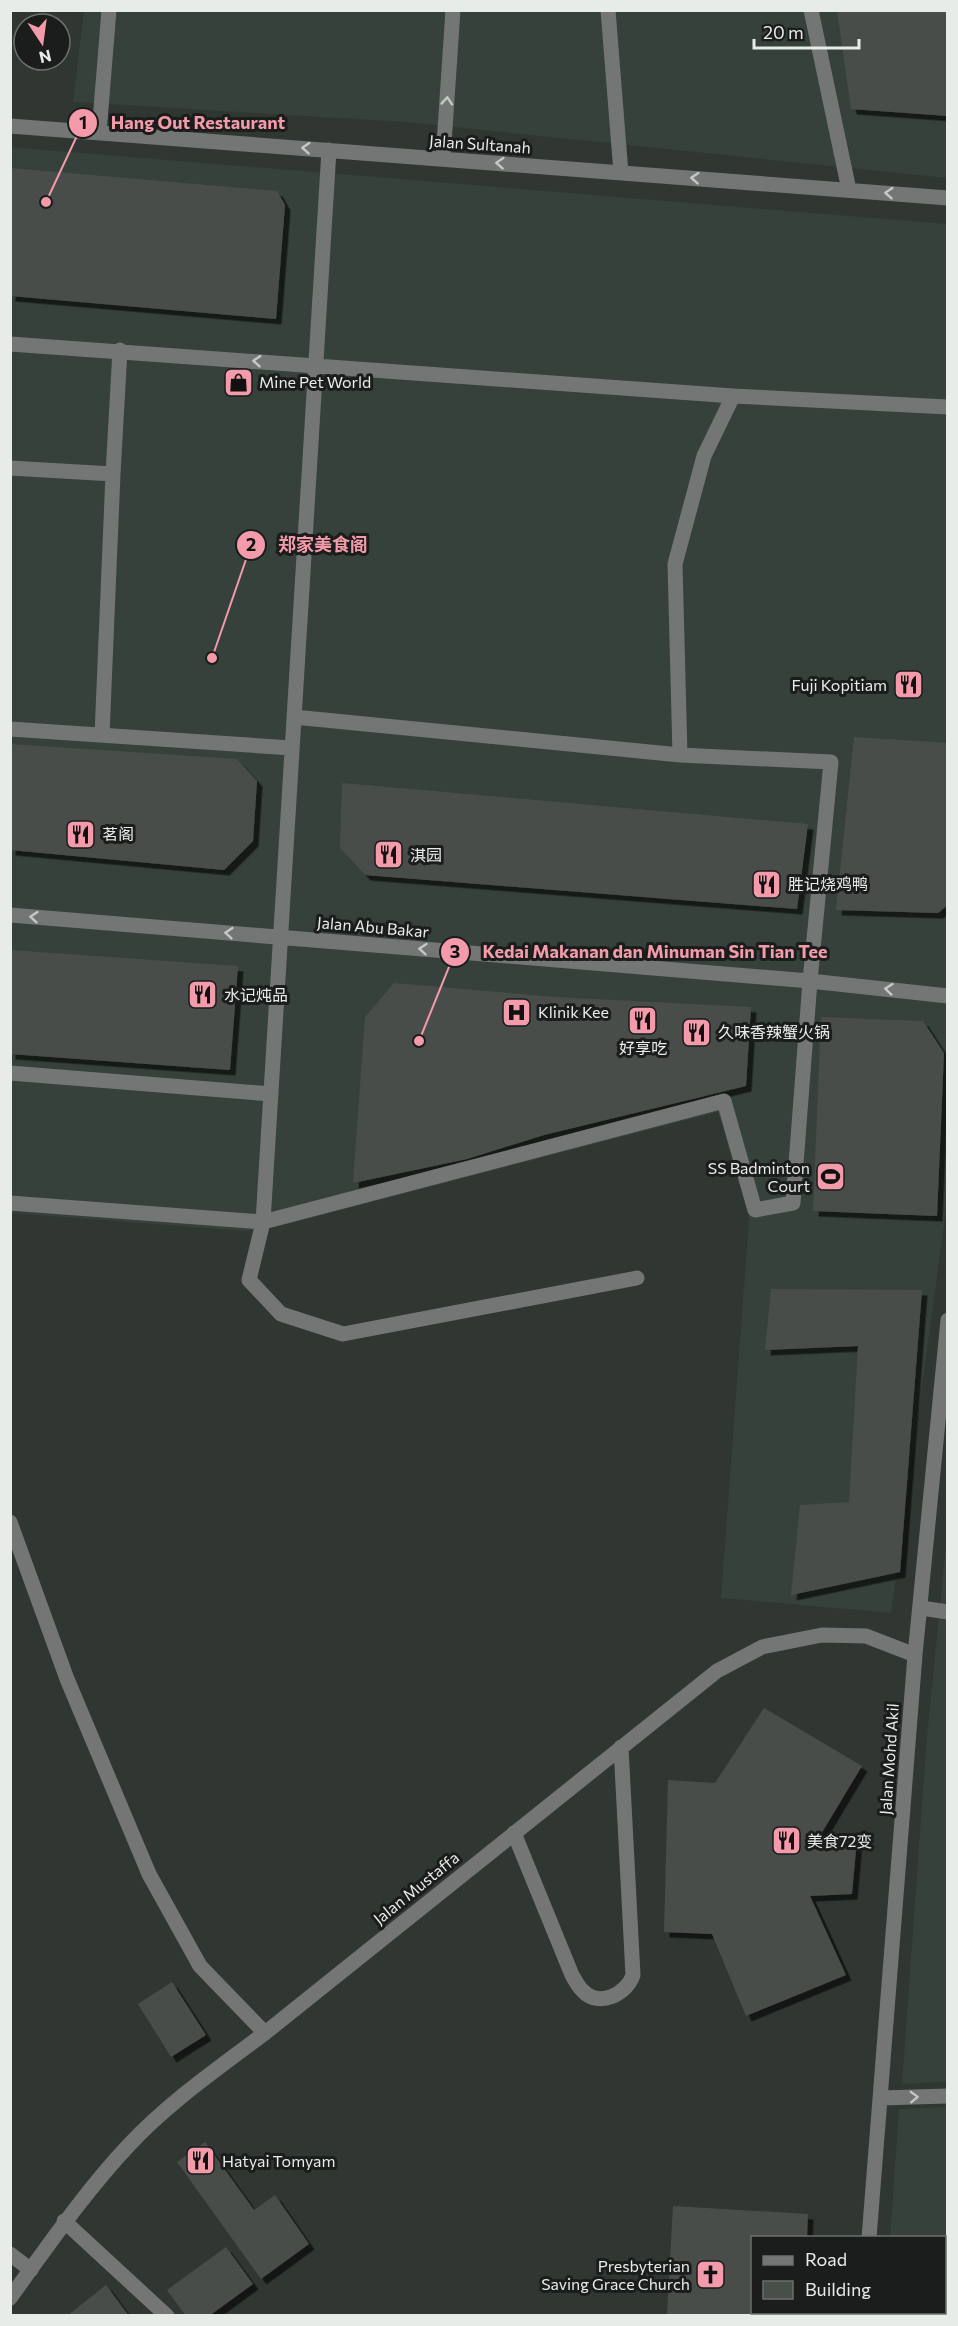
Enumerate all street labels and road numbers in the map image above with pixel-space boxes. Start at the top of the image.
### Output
street label: Jalan Sultanah [429,130,531,157]
street label: Jalan Abu Bakar [316,912,430,941]
street label: Jalan Mohd Akil [875,1702,902,1815]
street label: Jalan Mustaffa [369,1847,462,1928]

